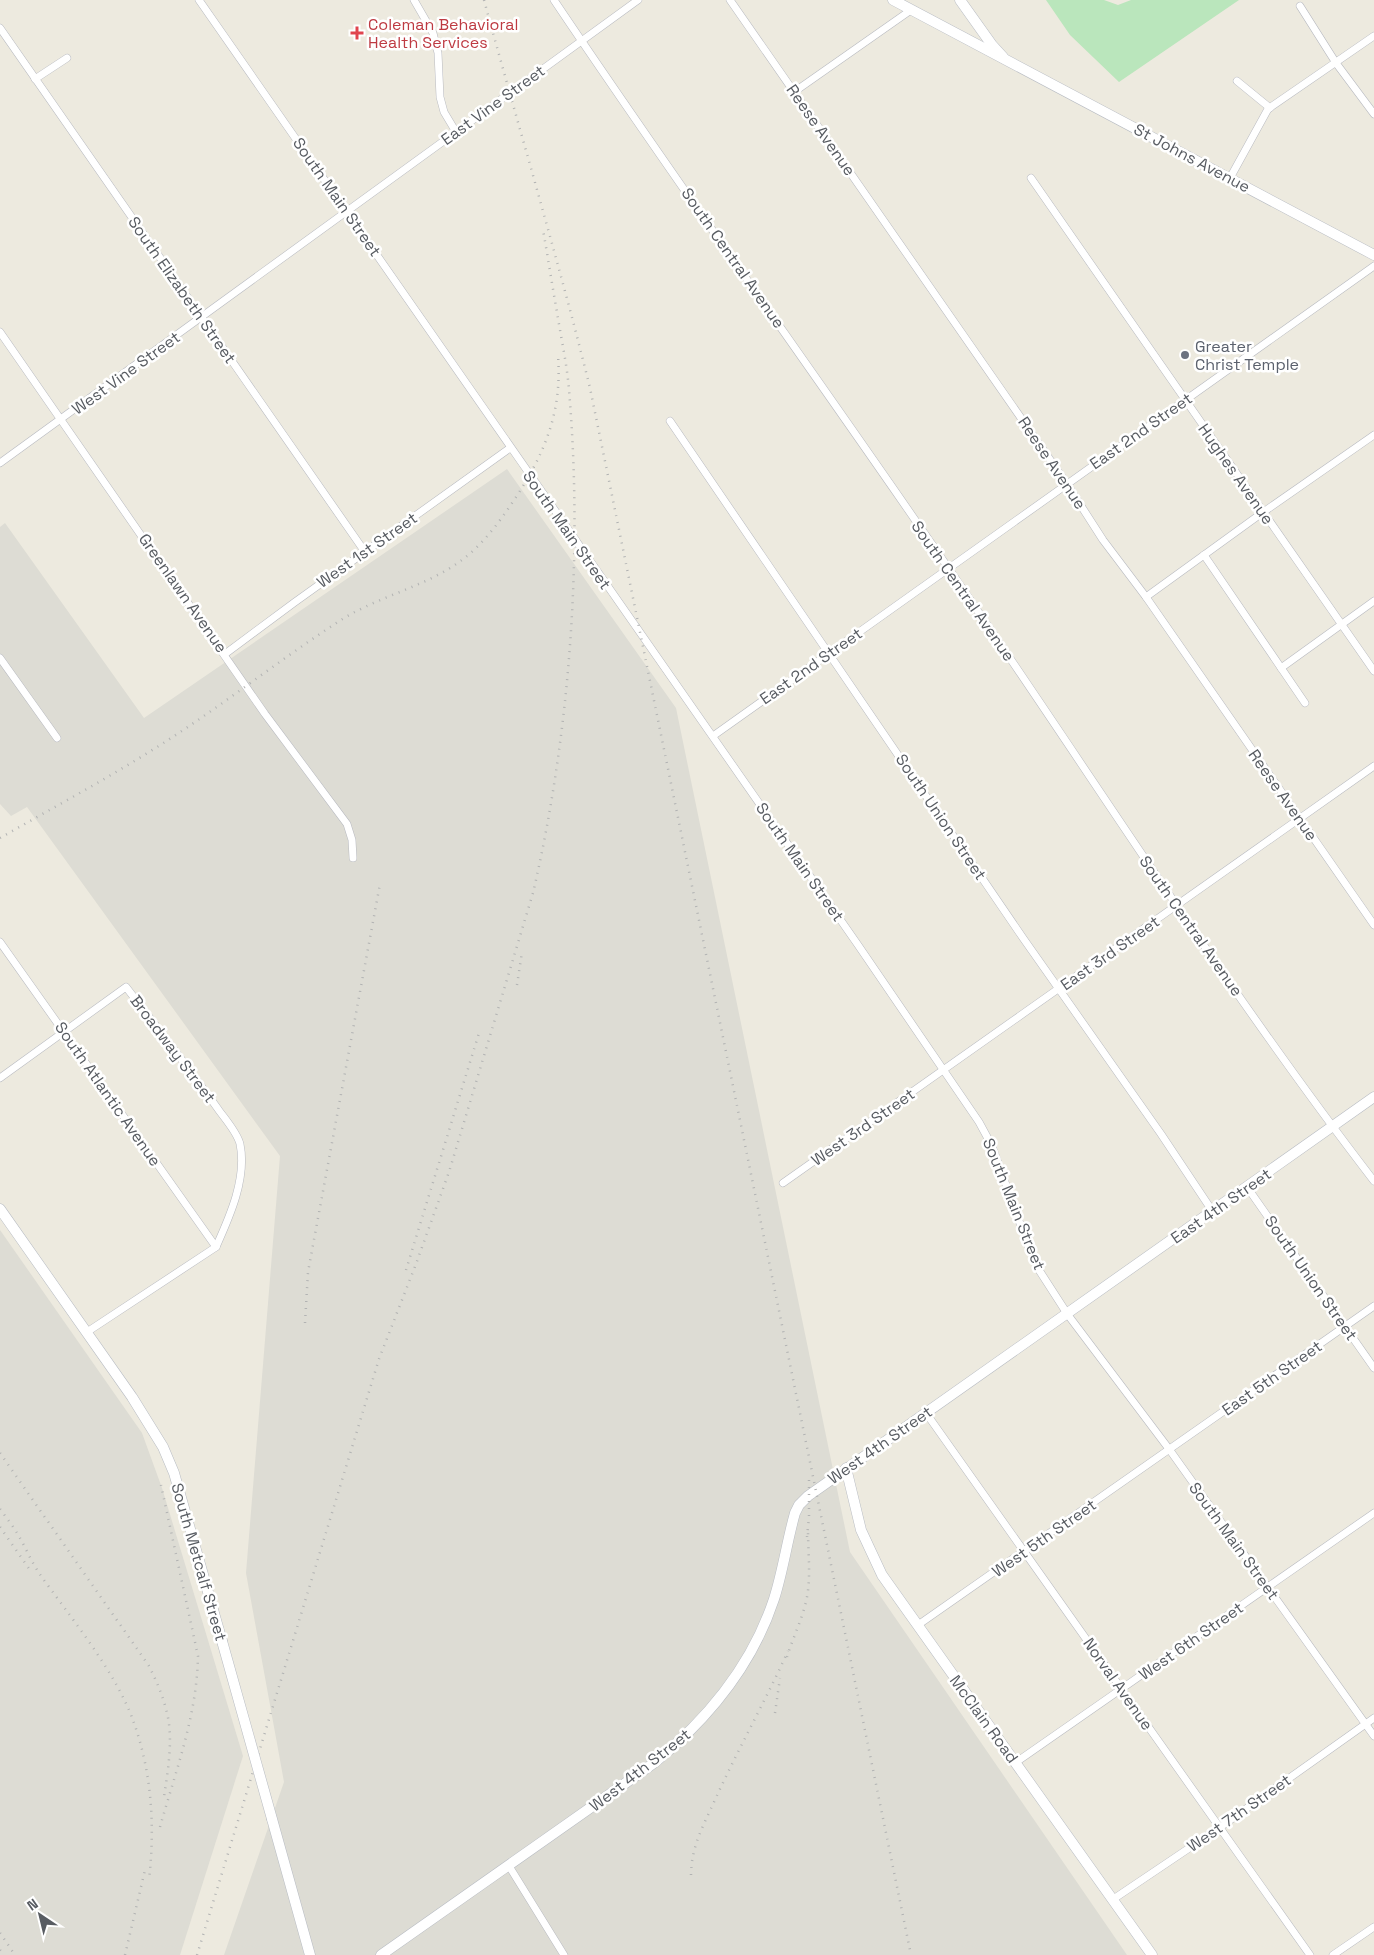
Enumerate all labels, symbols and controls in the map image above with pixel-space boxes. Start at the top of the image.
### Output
place label: Coleman Behavioral Health Services [368,14,518,53]
marker: Coleman Behavioral Health Services [350,26,364,40]
street label: East Vine Street [437,60,549,150]
street label: Reese Avenue [782,80,860,180]
street label: St Johns Avenue [1130,119,1254,197]
street label: South Main Street [288,133,386,261]
street label: South Central Avenue [677,184,789,332]
street label: South Elizabeth Street [123,212,241,368]
street label: West Vine Street [68,327,184,419]
place label: Greater Christ Temple [1195,336,1299,375]
marker: Greater Christ Temple [1179,349,1191,361]
street label: East 2nd Street [1086,388,1196,474]
street label: Reese Avenue [1013,413,1091,513]
street label: Hughes Avenue [1193,419,1279,529]
street label: South Main Street [518,466,616,594]
street label: West 1st Street [313,507,421,593]
street label: South Central Avenue [907,517,1019,665]
street label: Greenlawn Avenue [134,529,232,657]
street label: East 2nd Street [756,623,866,709]
street label: Reese Avenue [1244,745,1322,845]
street label: South Union Street [891,750,991,884]
street label: South Main Street [751,798,849,926]
street label: South Central Avenue [1135,852,1247,1000]
street label: East 3rd Street [1056,911,1164,995]
street label: Broadway Street [126,991,220,1107]
street label: South Atlantic Avenue [50,1018,166,1170]
street label: West 3rd Street [807,1083,919,1171]
street label: South Main Street [978,1135,1050,1273]
street label: East 4th Street [1167,1164,1275,1248]
street label: South Union Street [1260,1211,1362,1345]
street label: East 5th Street [1218,1336,1326,1420]
street label: West 4th Street [824,1401,936,1489]
street label: South Main Street [1184,1478,1284,1604]
street label: South Metcalf Street [166,1480,232,1644]
street label: West 5th Street [988,1494,1100,1582]
street label: West 6th Street [1135,1597,1247,1685]
street label: Norval Avenue [1078,1634,1158,1734]
street label: McClain Road [945,1671,1023,1767]
street label: West 4th Street [585,1724,695,1816]
street label: West 7th Street [1183,1769,1295,1857]
north arrow [15,1890,65,1940]
text: N [24,1894,42,1914]

